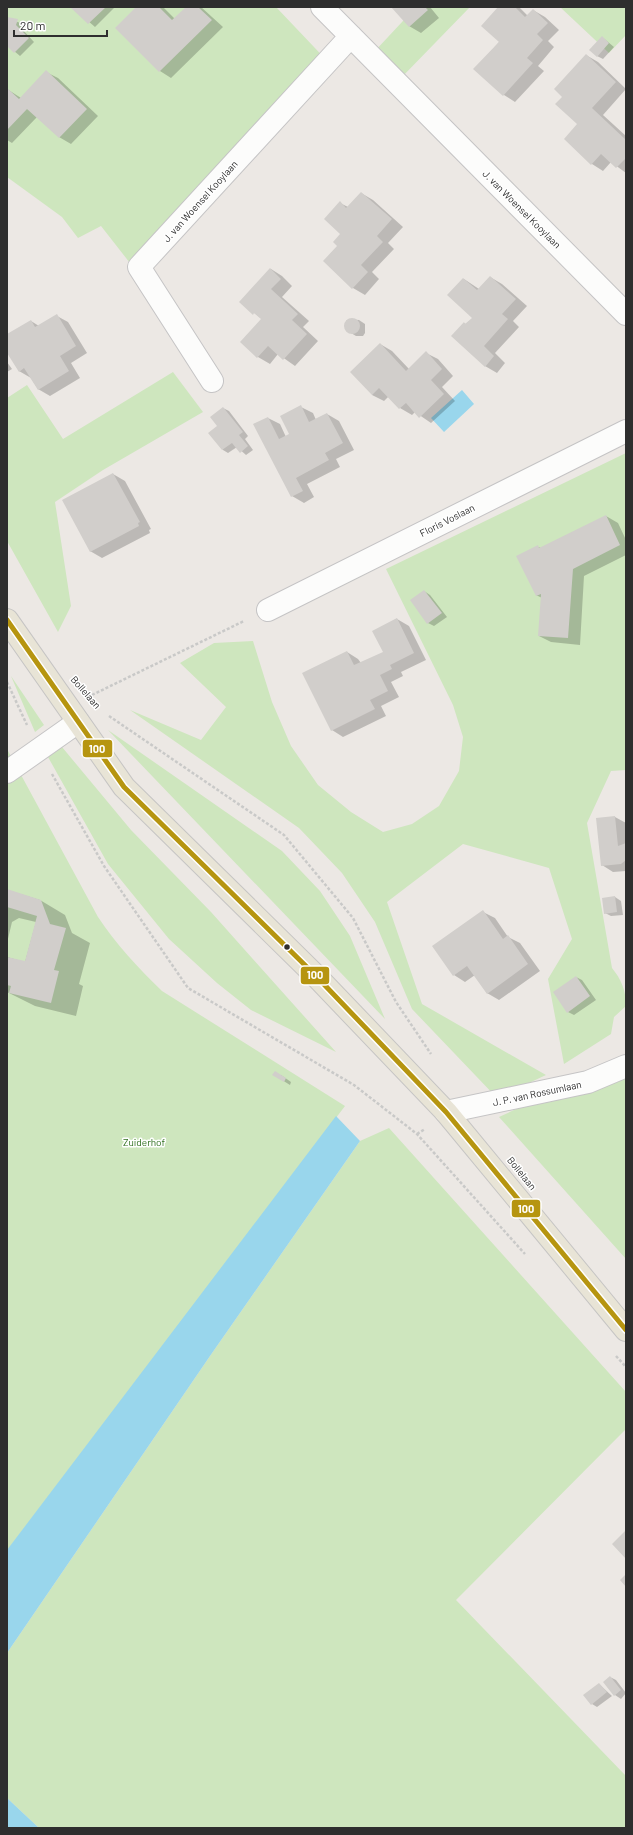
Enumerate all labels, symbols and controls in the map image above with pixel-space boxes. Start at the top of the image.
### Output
scale bar [14,12,107,38]
text: 20 m [20,18,46,32]
street label: J. van Woensel Kooylaan [160,158,240,244]
street label: J. van Woensel Kooylaan [480,167,564,251]
street label: Floris Voslaan [418,501,476,539]
street label: Bollelaan [68,673,104,711]
line badge: 100 [82,739,113,758]
text: 100 [89,742,105,755]
unlabelled marker [282,942,292,952]
line badge: 100 [300,966,330,985]
text: 100 [307,968,323,981]
street label: J. P. van Rossumlaan [492,1078,582,1108]
park label: Zuiderhof [123,1136,165,1148]
street label: Bollelaan [505,1154,539,1192]
line badge: 100 [511,1199,541,1218]
text: 100 [518,1202,534,1215]

